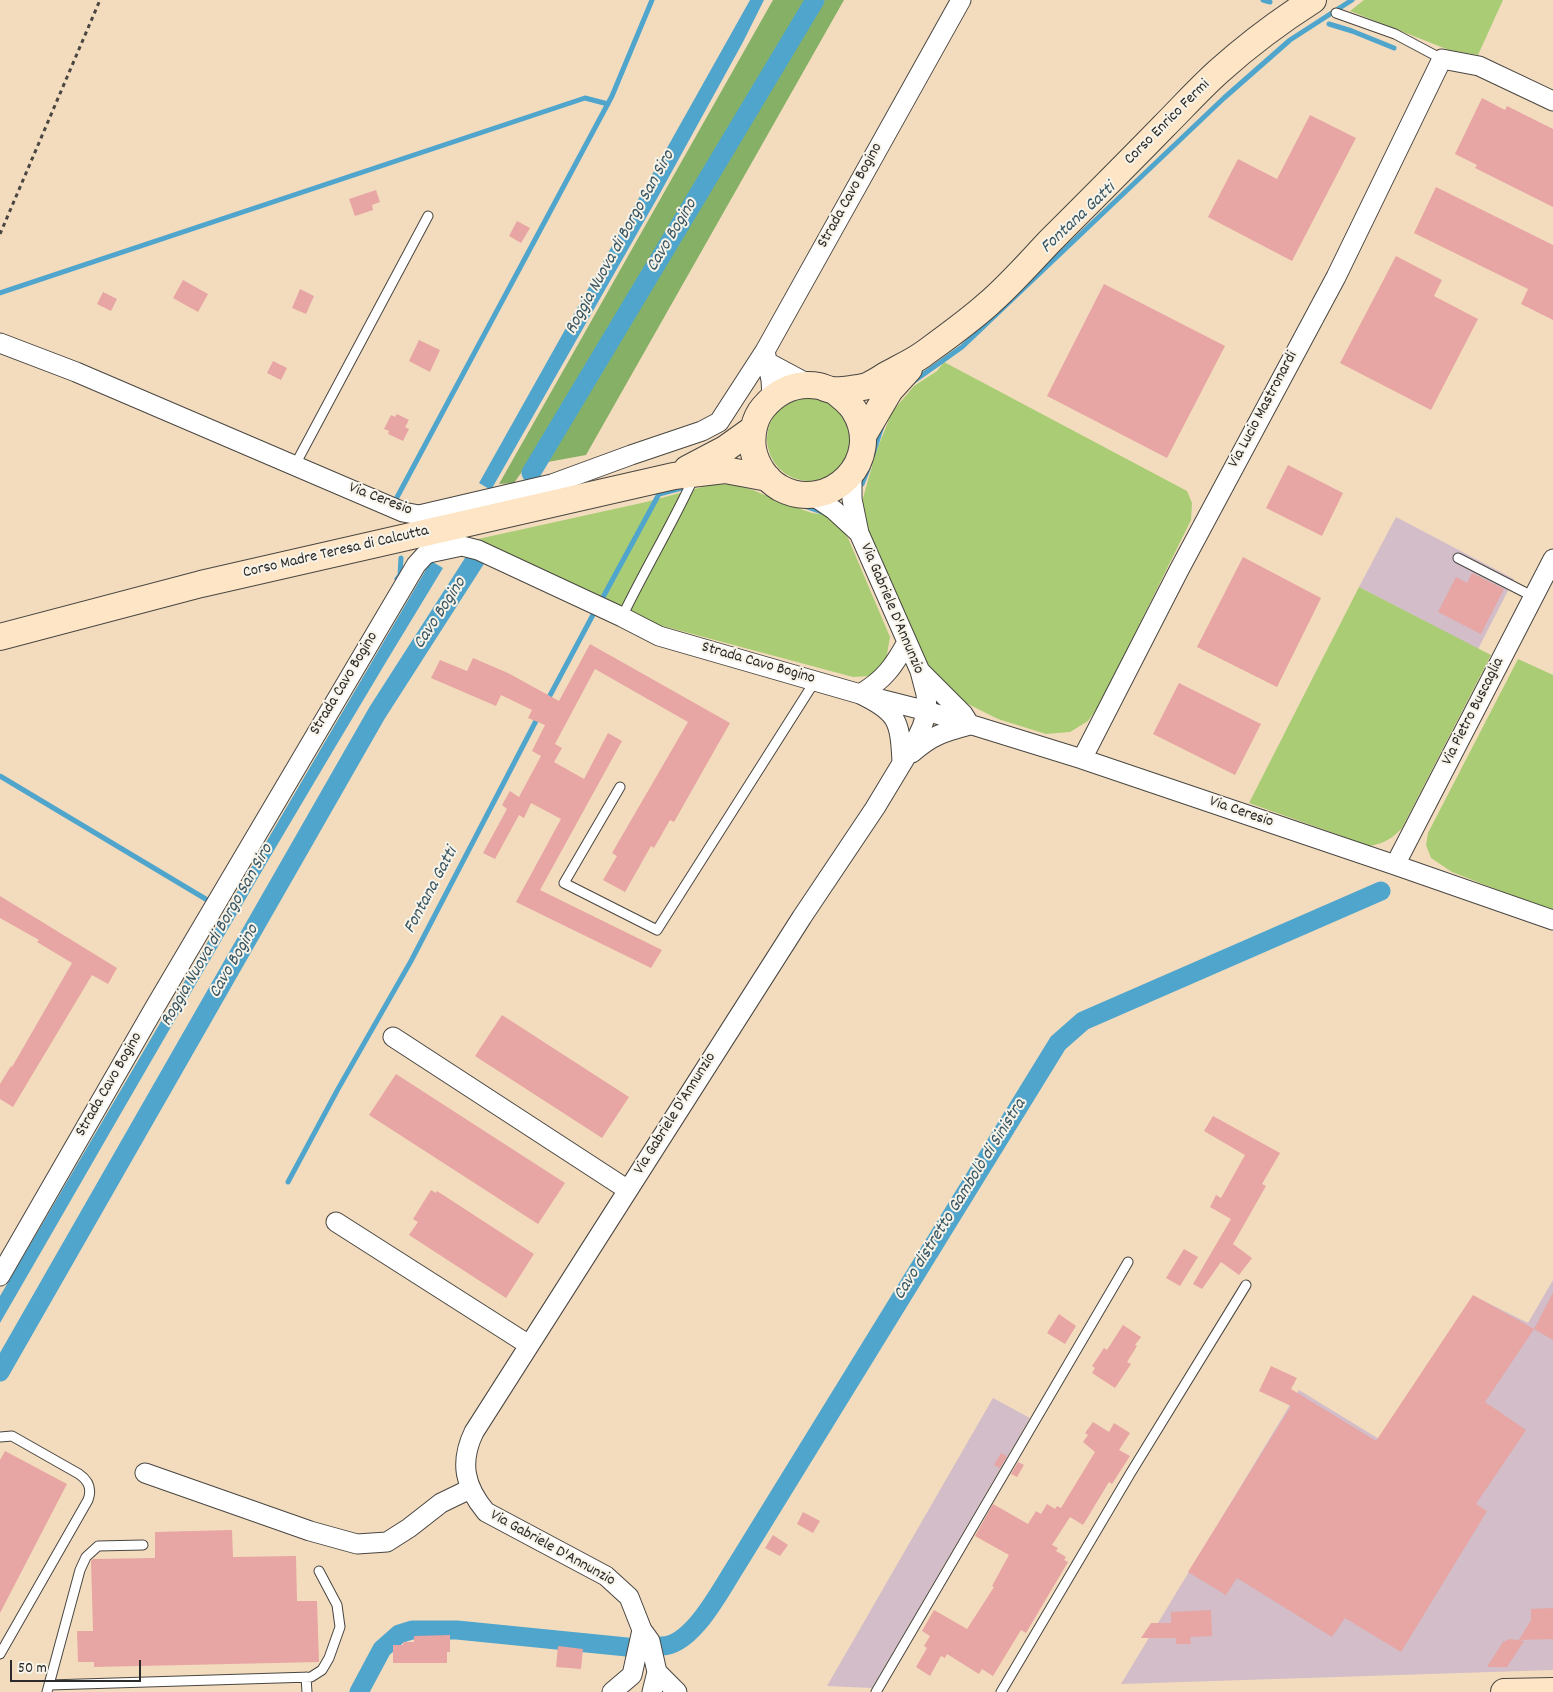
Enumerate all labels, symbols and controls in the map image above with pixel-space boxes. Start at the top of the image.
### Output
street label: Corso Enrico Fermi [1121,76,1215,170]
street label: Strada Cavo Bogino [814,140,888,252]
water label: Roggia Nuova di Borgo San Siro [561,147,681,339]
water label: Fontana Gatti [1037,179,1121,259]
water label: Cavo Bogino [643,196,703,276]
street label: Via Lucio Mastronardi [1225,348,1303,472]
street label: Via Ceresio [346,479,414,521]
street label: Corso Madre Teresa di Calcutta [241,522,431,584]
street label: Via Gabriele D'Annunzio [855,541,927,677]
water label: Cavo Bogino [410,574,472,654]
street label: Strada Cavo Bogino [307,629,383,739]
street label: Strada Cavo Bogino [699,639,817,689]
street label: Via Pietro Buscaglia [1439,655,1509,769]
street label: Via Ceresio [1206,793,1276,833]
water label: Roggia Nuova di Borgo San Siro [157,841,279,1031]
water label: Fontana Gatti [400,844,464,938]
water label: Cavo Bogino [205,922,265,1002]
street label: Strada Cavo Bogino [72,1029,148,1141]
street label: Via Gabriele D'Annunzio [631,1050,721,1178]
water label: Cavo distretto Gambolò di Sinistra [890,1095,1032,1305]
street label: Via Gabriele D'Annunzio [486,1507,618,1591]
scale bar [12,1650,144,1682]
text: 50 m [18,1658,47,1680]

